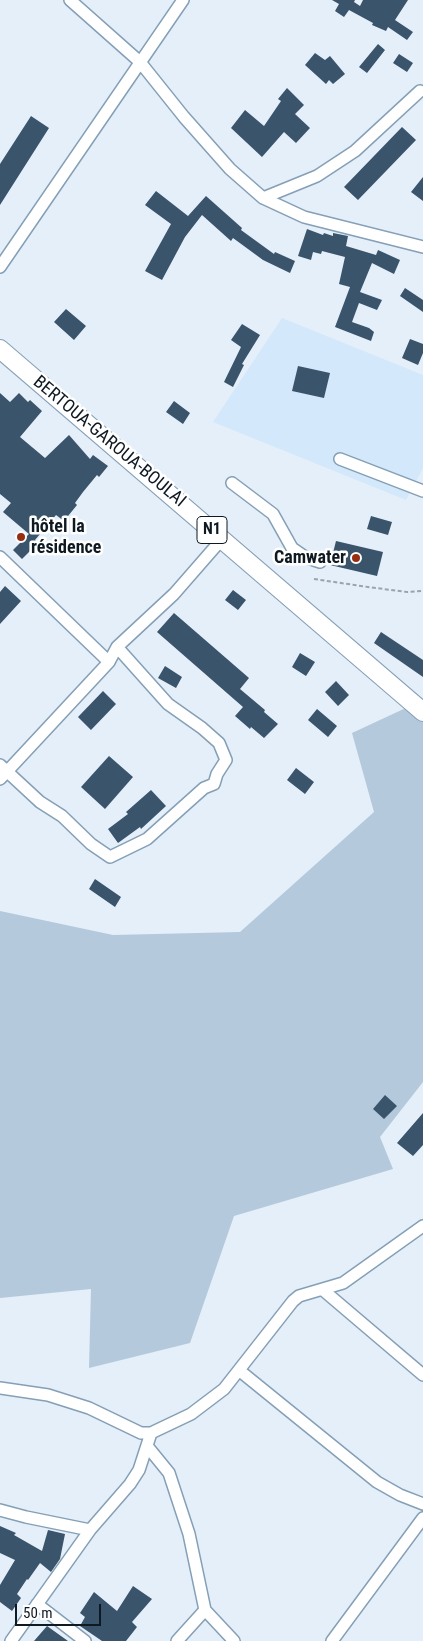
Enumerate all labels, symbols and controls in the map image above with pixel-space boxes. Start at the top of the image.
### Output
street label: BERTOUA-GAROUA-BOULAI [28,372,190,512]
place label: hôtel la résidence [31,516,101,558]
road number: N1 [197,516,227,544]
marker: hôtel la résidence [15,531,27,543]
place label: Camwater [274,547,346,569]
marker: Camwater [350,552,362,564]
scale bar [18,1594,104,1626]
text: 50 m [23,1604,53,1622]

